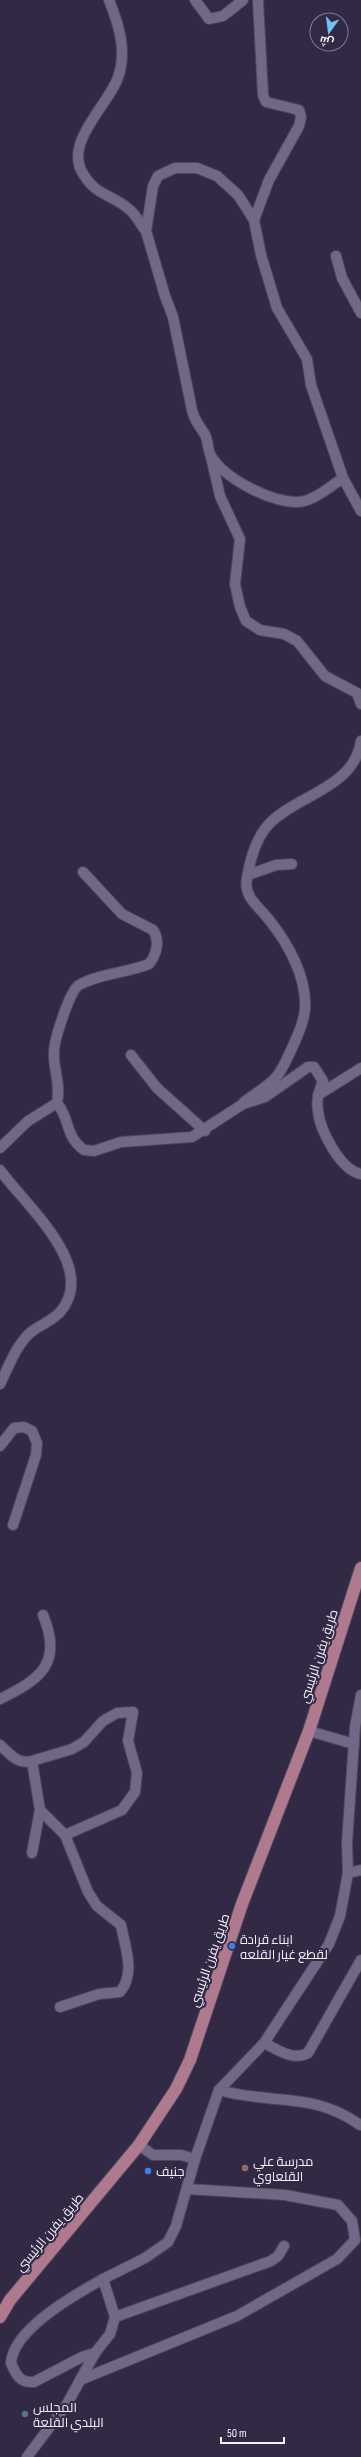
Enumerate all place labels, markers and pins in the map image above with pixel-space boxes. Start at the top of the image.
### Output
place label: ابناء قرادة لقطع غيار القلعه [240,1932,328,1963]
marker: ابناء قرادة لقطع غيار القلعه [227,1941,237,1951]
place label: مدرسة علي القلعاوي [253,2154,313,2187]
marker: مدرسة علي القلعاوي [240,2163,250,2173]
place label: جنيف [156,2164,185,2180]
marker: جنيف [143,2166,153,2176]
place label: المجلس البلدي القلعة [33,2400,104,2433]
marker: المجلس البلدي القلعة [20,2409,30,2419]

